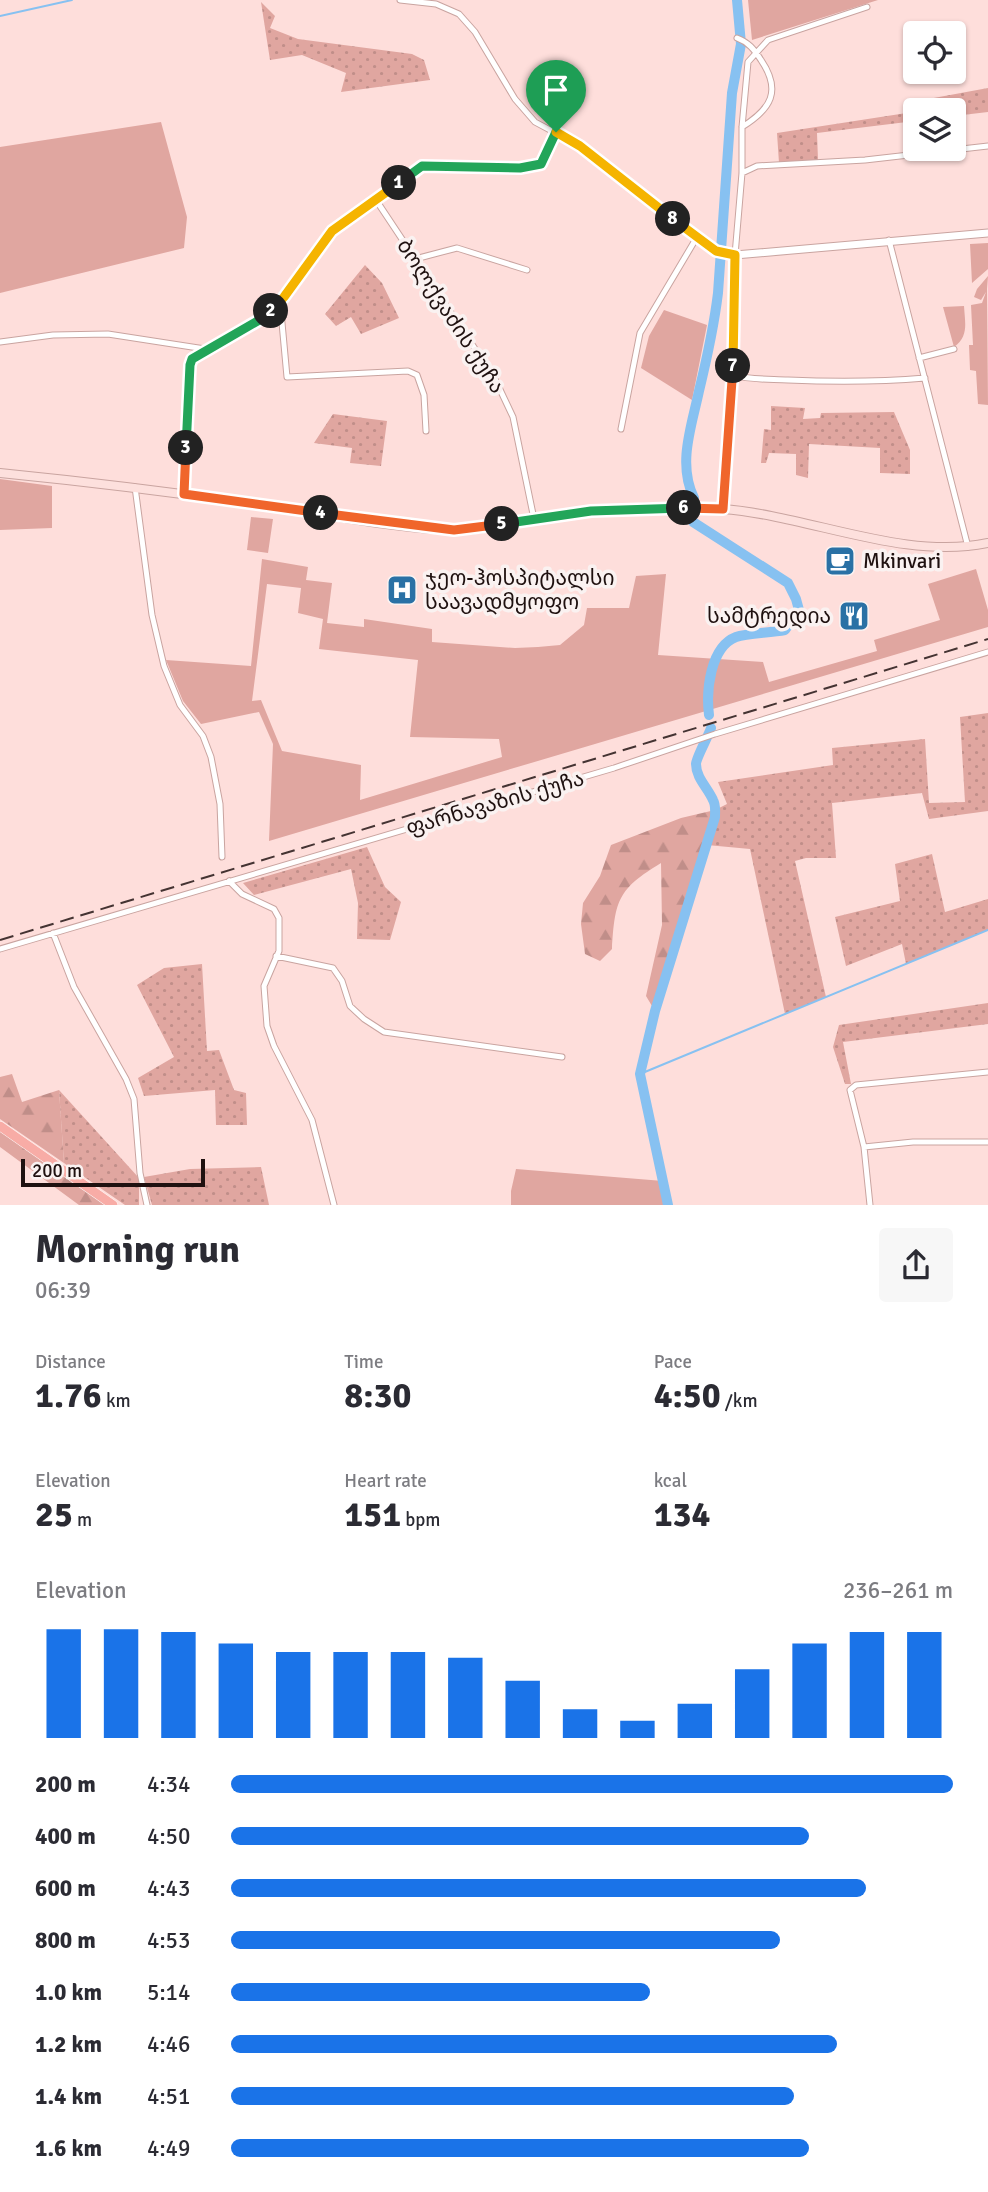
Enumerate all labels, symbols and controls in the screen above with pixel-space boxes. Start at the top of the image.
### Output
map controls [903,21,966,161]
button: locate [903,21,966,84]
pin [526,60,586,132]
icon: arrive [537,71,575,109]
button: layers [903,98,966,161]
pin: 1 [382,166,416,200]
text: 1 [393,170,404,194]
pin: 8 [656,202,690,236]
text: 8 [667,206,678,230]
street label: ბოლქვაძის ქუჩა [391,234,511,398]
pin: 2 [254,294,288,328]
text: 2 [265,298,276,322]
pin: 7 [716,348,750,384]
text: 7 [727,353,738,377]
pin: 3 [168,430,204,466]
text: 3 [180,435,191,459]
pin: 6 [666,490,702,526]
text: 6 [678,495,689,519]
pin: 4 [304,496,338,530]
text: 4 [315,500,326,524]
pin: 5 [484,506,520,542]
text: 5 [496,511,507,535]
cafe icon: Mkinvari [823,544,857,578]
place label: Mkinvari [863,548,941,574]
place label: ჯეო-ჰოსპიტალსი საავადმყოფო [425,565,615,615]
hospital icon: ჯეო-ჰოსპიტალსი საავადმყოფო [385,573,419,607]
restaurant icon: სამტრედია [837,599,871,633]
place label: სამტრედია [707,603,831,629]
street label: ფარნავაზის ქუჩა [403,765,587,841]
scale bar [21,1156,205,1188]
text: 200 m [32,1159,82,1183]
text: Morning run [35,1226,240,1273]
button: share [879,1228,953,1302]
text: 06:39 [35,1276,91,1305]
text: Distance [35,1350,106,1374]
text: Time [344,1350,383,1374]
text: Pace [654,1350,692,1374]
text: 1.76 [35,1374,102,1417]
text: 8:30 [344,1374,411,1417]
text: 4:50 [654,1374,721,1417]
text: km [102,1389,131,1413]
text: /km [721,1389,758,1413]
text: Elevation [35,1469,111,1493]
text: Heart rate [344,1469,427,1493]
text: kcal [654,1469,687,1493]
text: 25 [35,1493,73,1536]
text: 151 [344,1493,401,1536]
text: 134 [654,1493,710,1536]
text: m [73,1508,92,1532]
text: bpm [401,1508,440,1532]
text: Elevation [35,1576,127,1605]
text: 236–261 m [843,1576,953,1605]
text: 200 m [35,1770,96,1799]
text: 4:34 [147,1770,190,1799]
text: 400 m [35,1822,96,1851]
text: 4:50 [147,1822,190,1851]
text: 600 m [35,1874,96,1903]
text: 4:43 [147,1874,190,1903]
text: 800 m [35,1926,96,1955]
text: 4:53 [147,1926,190,1955]
text: 1.0 km [35,1978,102,2007]
text: 5:14 [147,1978,190,2007]
text: 1.2 km [35,2030,102,2059]
text: 4:46 [147,2030,190,2059]
text: 1.4 km [35,2082,102,2111]
text: 4:51 [147,2082,190,2111]
text: 1.6 km [35,2134,102,2163]
text: 4:49 [147,2134,190,2163]

